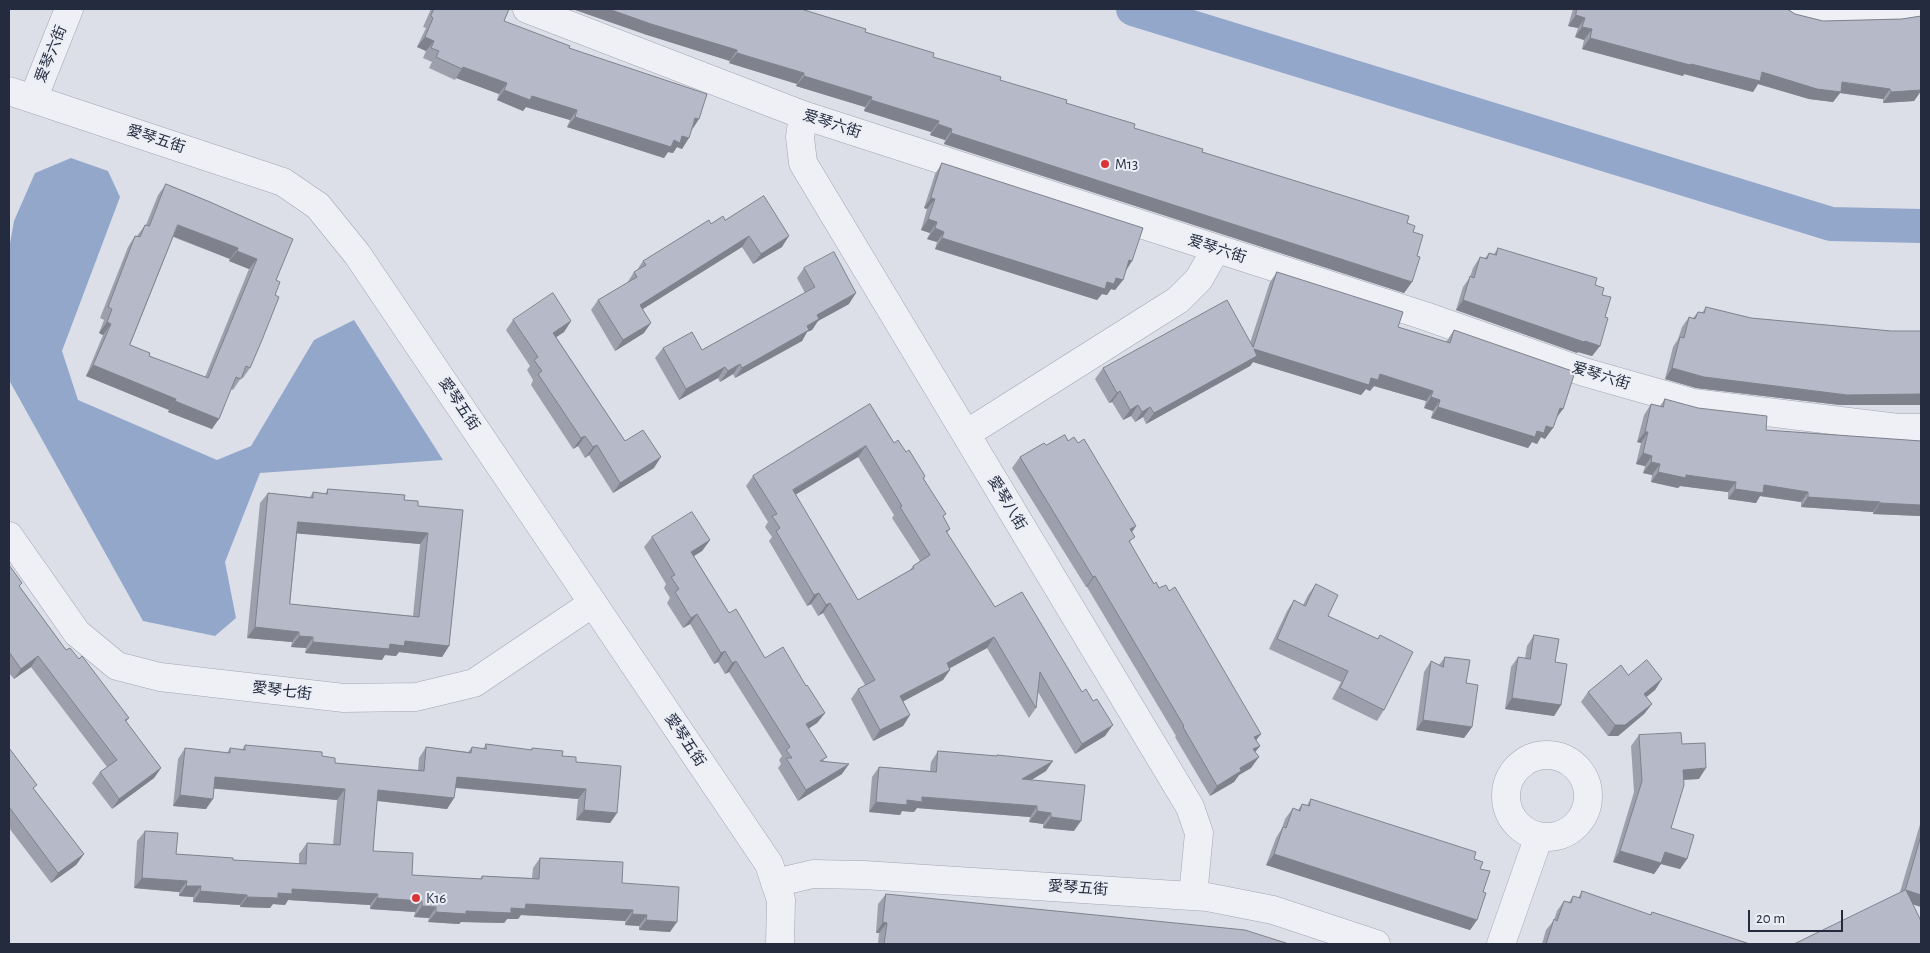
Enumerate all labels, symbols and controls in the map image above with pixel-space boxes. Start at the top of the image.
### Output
street label: 爱琴六街 [31,23,71,85]
street label: 爱琴六街 [801,106,863,142]
street label: 愛琴五街 [125,121,187,157]
place label: M13 [1115,155,1138,173]
marker: M13 [1099,158,1111,170]
street label: 爱琴六街 [1186,231,1248,267]
street label: 爱琴六街 [1570,359,1632,393]
street label: 愛琴五街 [435,374,483,434]
street label: 愛琴八街 [984,473,1030,533]
street label: 愛琴七街 [251,678,313,704]
street label: 愛琴五街 [661,710,709,770]
street label: 愛琴五街 [1047,877,1109,899]
place label: K16 [426,889,446,907]
marker: K16 [410,892,422,904]
scale bar [1750,900,1845,932]
text: 20 m [1756,911,1785,926]

